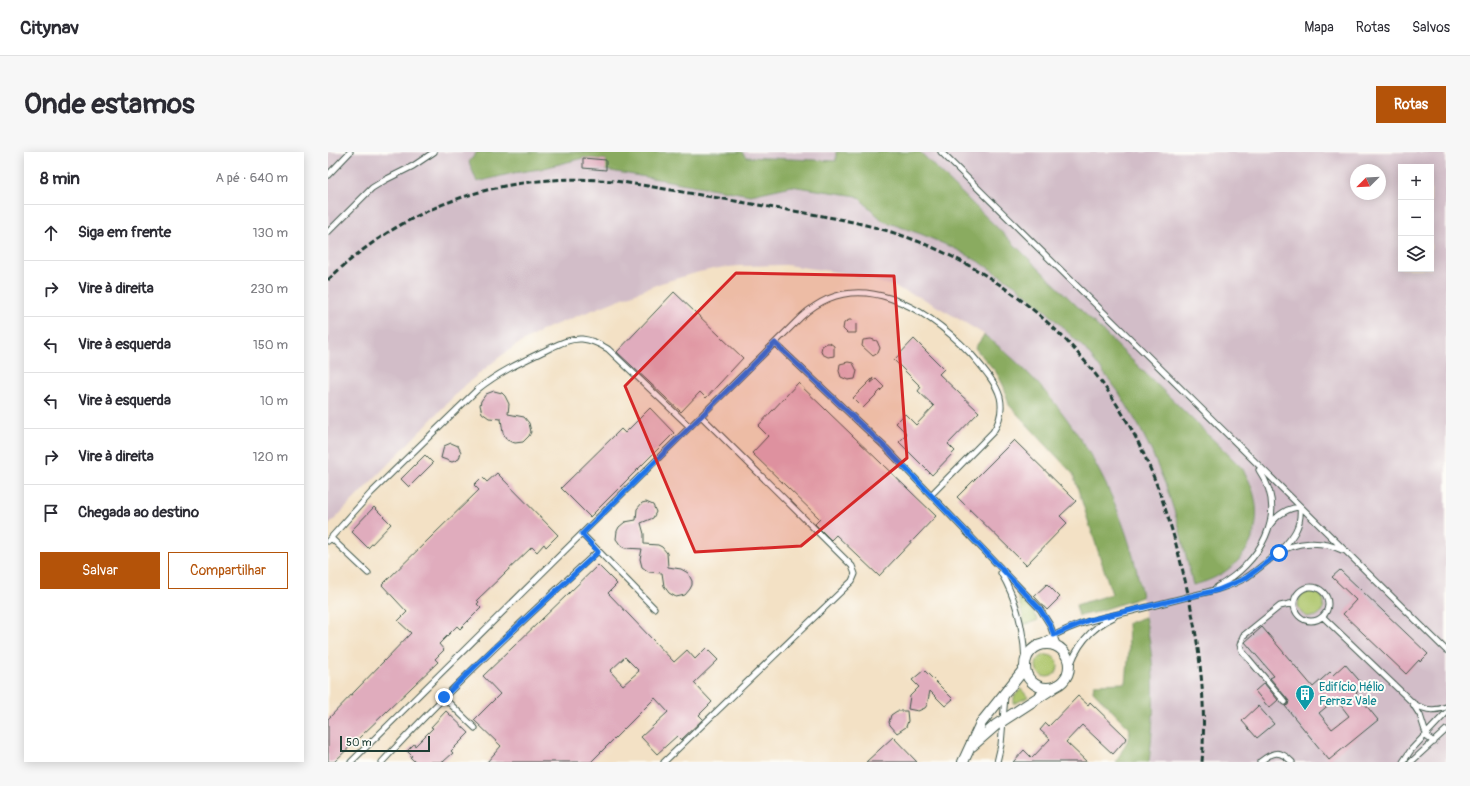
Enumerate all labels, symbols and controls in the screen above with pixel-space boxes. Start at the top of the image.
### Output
text: Citynav [20,16,79,40]
text: Mapa [1304,19,1334,36]
text: Rotas [1356,19,1390,36]
text: Salvos [1412,19,1450,36]
button: Rotas [1376,86,1446,123]
text: Onde estamos [24,87,195,122]
north arrow [1350,164,1386,200]
map controls [1398,164,1434,272]
button: + [1398,164,1434,200]
text: 8 min [40,168,80,189]
text: A pé · 640 m [215,170,288,186]
button: − [1398,200,1434,236]
icon: ahead [40,222,62,244]
text: Siga em frente [78,223,171,242]
text: 130 m [252,225,288,241]
button: layers [1398,236,1434,272]
icon: right [40,278,62,300]
text: Vire à direita [78,279,154,298]
text: 230 m [251,281,288,297]
icon: left [40,334,62,356]
text: Vire à esquerda [78,335,171,354]
text: 150 m [253,337,288,353]
icon: left [40,390,62,412]
text: Vire à esquerda [78,391,171,410]
text: 10 m [260,393,288,409]
icon: right [40,446,62,468]
text: Vire à direita [78,447,154,466]
text: 120 m [252,449,288,465]
icon: arrive [40,502,62,524]
text: Chegada ao destino [78,503,199,522]
route start [1270,544,1288,562]
button: Salvar [40,552,160,589]
button: Compartilhar [168,552,288,589]
place label: Edifício Hélio Ferraz Vale [1319,680,1385,709]
building icon: Edifício Hélio Ferraz Vale [1294,683,1316,711]
route end [435,688,453,706]
scale bar [340,734,430,753]
text: 50 m [346,736,372,749]

